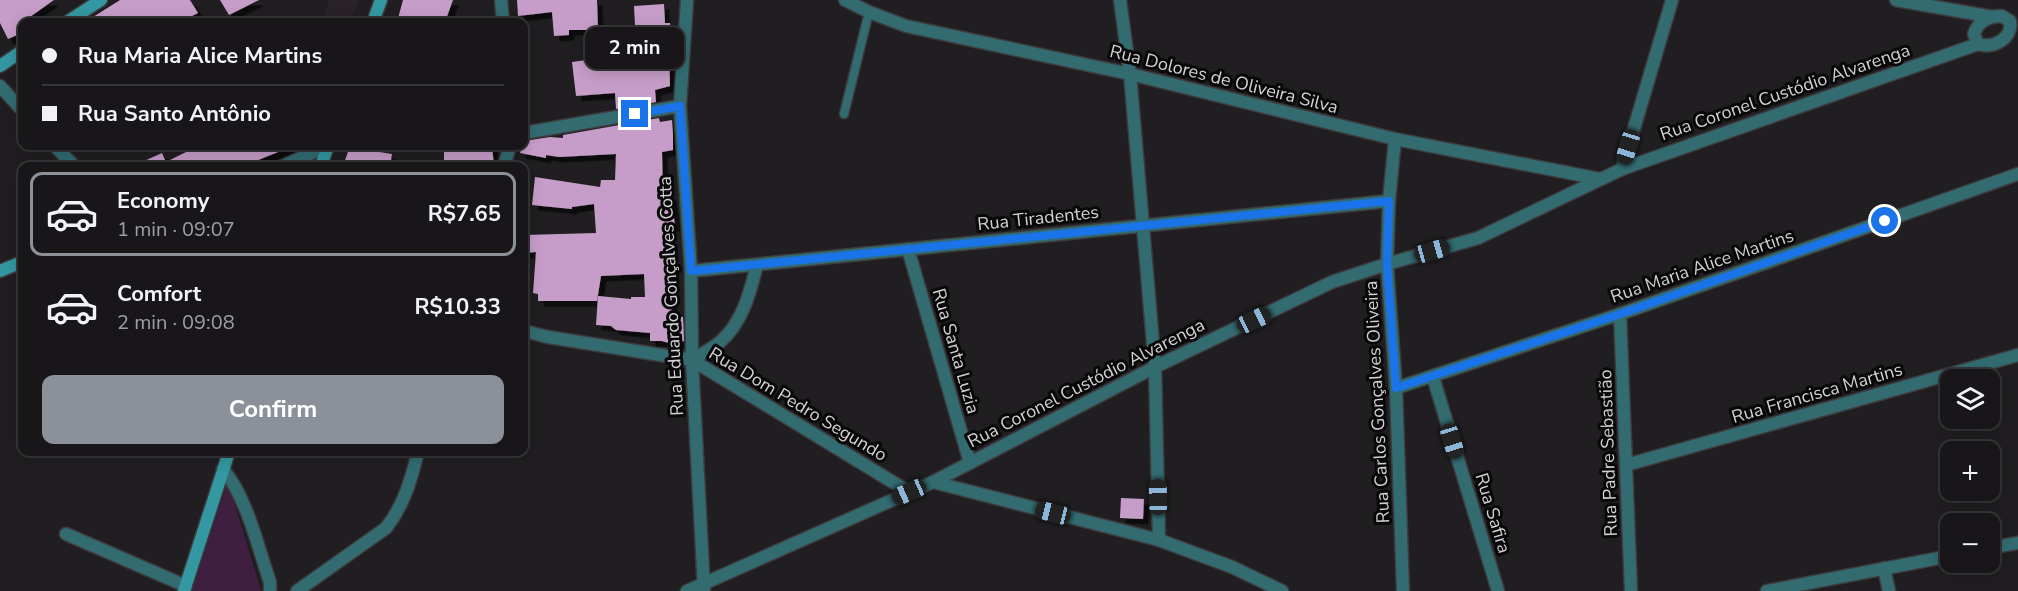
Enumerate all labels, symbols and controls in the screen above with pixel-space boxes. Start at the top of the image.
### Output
callout: 2 min [586,27,684,69]
text: 2 min [609,34,660,61]
street label: Rua Coronel Custódio Alvarenga [1657,38,1913,146]
street label: Rua Dolores de Oliveira Silva [1107,39,1341,119]
text: Rua Maria Alice Martins [78,41,322,71]
text: Rua Santo Antônio [78,99,271,129]
route end [621,100,648,127]
car [1614,127,1642,167]
street label: Rua Eduardo Gonçalves Cotta [653,176,689,416]
text: Economy [117,186,209,216]
icon: car [45,187,99,241]
text: R$7.65 [428,199,501,229]
street label: Rua Tiradentes [976,200,1100,236]
route start [1871,207,1898,234]
text: 1 min · 09:07 [117,216,235,243]
street label: Rua Maria Alice Martins [1607,223,1797,309]
car [1412,237,1452,265]
text: Comfort [117,279,201,309]
icon: car [45,280,99,334]
street label: Rua Carlos Gonçalves Oliveira [1359,280,1395,524]
street label: Rua Santa Luzia [927,286,985,416]
text: R$10.33 [414,292,501,322]
car [1234,304,1274,336]
text: 2 min · 09:08 [117,309,235,336]
street label: Rua Coronel Custódio Alvarenga [963,313,1209,453]
street label: Rua Dom Pedro Segundo [704,341,892,467]
street label: Rua Francisca Martins [1729,357,1905,429]
street label: Rua Padre Sebastião [1593,369,1623,537]
map controls [1940,369,2000,573]
button: layers [1940,369,2000,429]
button: Confirm [42,375,504,444]
car [1438,421,1466,461]
button: + [1940,441,2000,501]
street label: Rua Safira [1469,470,1517,556]
car [889,476,929,508]
car [1149,479,1167,515]
car [1033,500,1073,526]
button: − [1940,513,2000,573]

